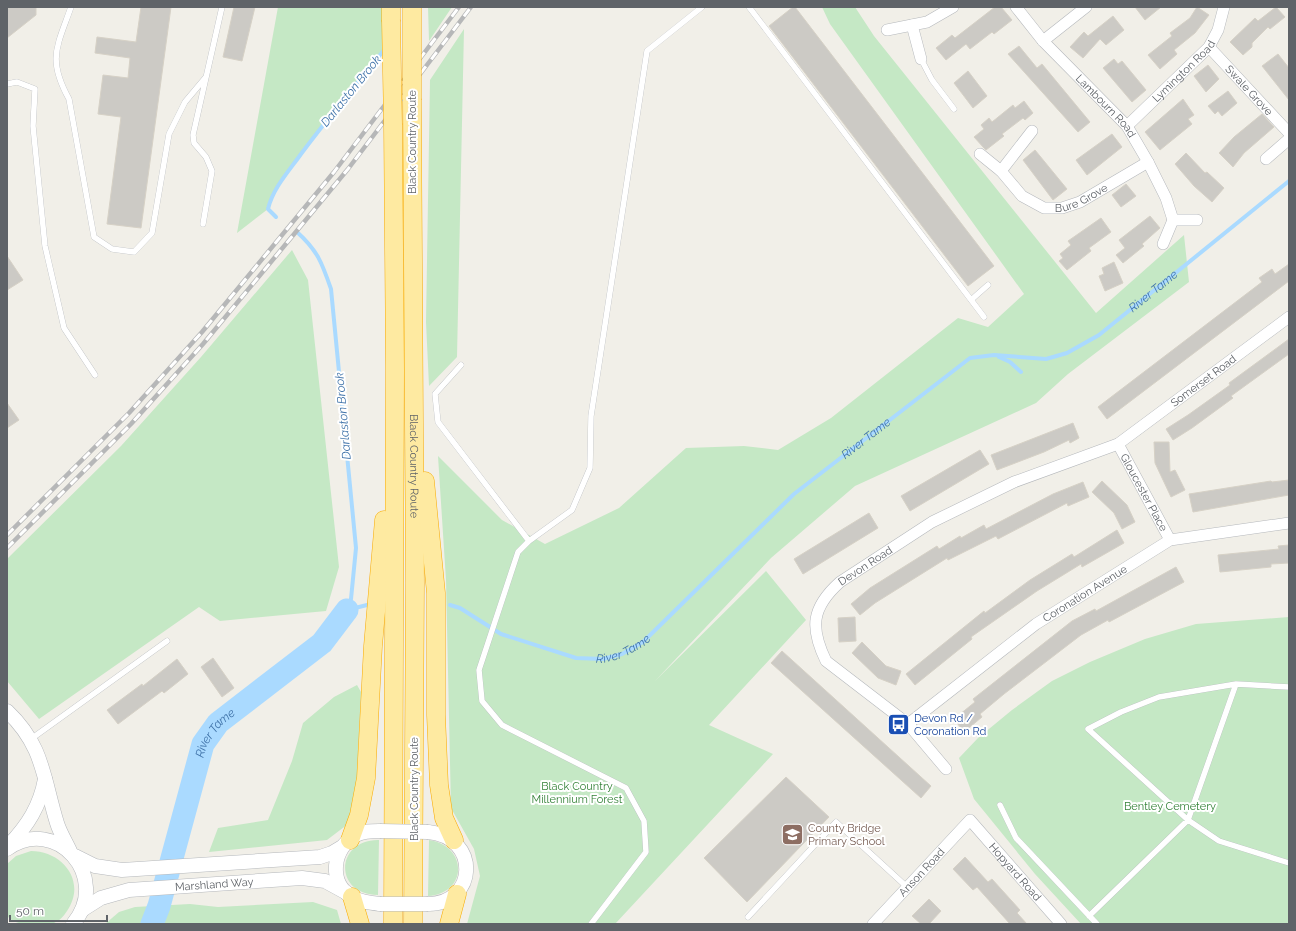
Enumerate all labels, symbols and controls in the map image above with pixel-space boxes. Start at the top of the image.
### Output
street label: Lymington Road [1149,38,1218,105]
water label: Darlaston Brook [318,52,384,129]
street label: Swale Grove [1223,62,1276,118]
street label: Lambourn Road [1073,72,1139,140]
street label: Black Country Route [406,89,419,194]
street label: Bure Grove [1055,181,1110,215]
water label: River Tame [1126,267,1181,315]
street label: Somerset Road [1168,352,1239,409]
water label: Darlaston Brook [332,371,354,460]
street label: Black Country Route [407,414,421,519]
water label: River Tame [838,415,894,462]
street label: Gloucester Place [1118,451,1171,534]
street label: Devon Road [836,543,895,588]
street label: Coronation Avenue [1040,562,1130,625]
water label: River Tame [596,631,654,666]
water label: River Tame [193,705,238,759]
bus stop icon: Devon Rd / Coronation Rd [886,711,912,737]
place label: Devon Rd / Coronation Rd [914,712,987,738]
street label: Black Country Route [408,736,421,841]
park label: Black Country Millennium Forest [532,780,623,806]
park label: Bentley Cemetery [1124,800,1216,813]
school or university icon: County Bridge Primary School [780,821,806,847]
place label: County Bridge Primary School [808,822,885,848]
street label: Hopyard Road [986,840,1044,904]
street label: Anson Road [896,845,947,899]
street label: Marshland Way [175,875,254,893]
scale bar [10,897,107,923]
text: 50 m [16,904,44,918]

